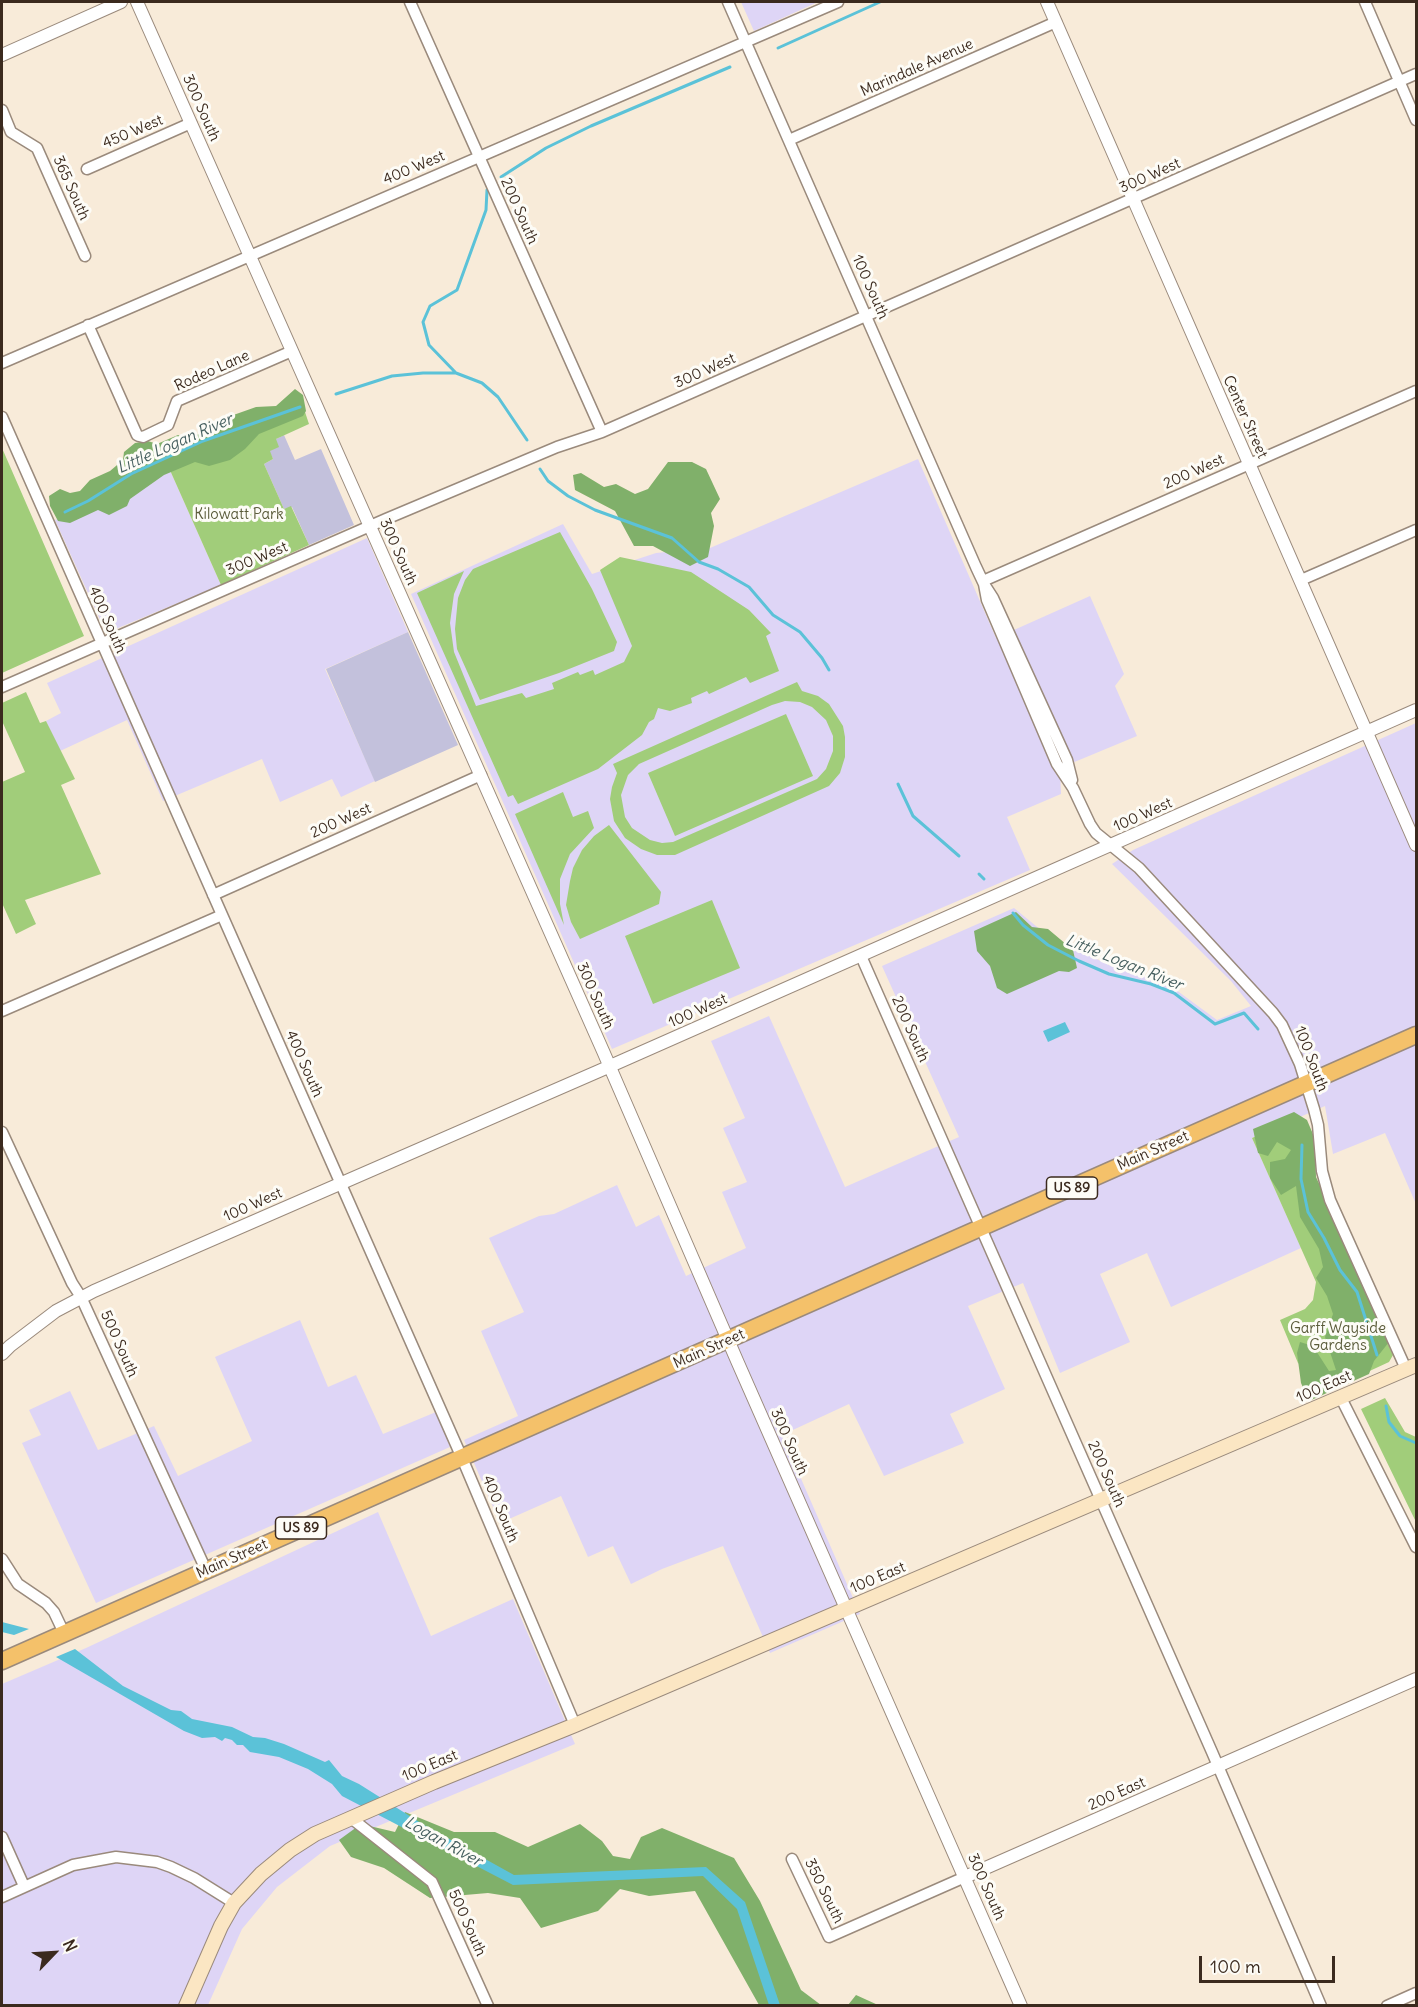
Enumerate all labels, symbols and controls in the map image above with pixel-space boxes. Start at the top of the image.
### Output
street label: Marindale Avenue [858,35,976,101]
street label: 300 South [178,72,224,144]
street label: 450 West [100,111,166,153]
street label: 400 West [381,147,447,189]
street label: 365 South [49,153,93,223]
street label: 300 West [1117,155,1183,197]
street label: 200 South [496,175,542,247]
street label: 100 South [848,252,892,322]
street label: Rodeo Lane [172,346,252,396]
street label: 300 West [672,350,738,392]
street label: Center Street [1219,373,1271,461]
water label: Little Logan River [114,410,236,478]
street label: 200 West [1161,451,1227,493]
park label: Kilowatt Park [194,506,284,524]
street label: 300 South [375,516,421,588]
street label: 300 West [224,538,290,580]
street label: 400 South [84,584,130,656]
street label: 100 West [1111,794,1175,836]
street label: 200 West [308,800,374,842]
water label: Little Logan River [1063,931,1185,995]
street label: 300 South [572,960,618,1032]
street label: 100 West [666,990,730,1032]
street label: 200 South [887,993,933,1065]
street label: 100 South [1290,1024,1332,1094]
street label: 400 South [281,1028,327,1100]
street label: Main Street [1114,1127,1192,1175]
road number: US 89 [1046,1177,1098,1199]
street label: 100 West [221,1184,285,1226]
street label: 500 South [96,1308,142,1380]
park label: Garff Wayside Gardens [1290,1320,1386,1355]
street label: Main Street [670,1325,748,1373]
street label: 100 East [1294,1367,1354,1407]
street label: 300 South [766,1406,812,1478]
street label: 200 South [1083,1438,1129,1510]
street label: 400 South [478,1473,522,1545]
road number: US 89 [276,1517,326,1539]
street label: Main Street [193,1535,271,1583]
street label: 100 East [848,1558,908,1598]
street label: 100 East [400,1746,460,1786]
street label: 200 East [1086,1773,1148,1815]
water label: Logan River [401,1813,485,1871]
street label: 300 South [963,1851,1009,1923]
street label: 350 South [801,1856,847,1926]
street label: 500 South [444,1887,490,1959]
north arrow [24,1923,84,1983]
text: N [59,1936,82,1955]
scale bar [1202,1944,1338,1982]
text: 100 m [1210,1955,1261,1978]

